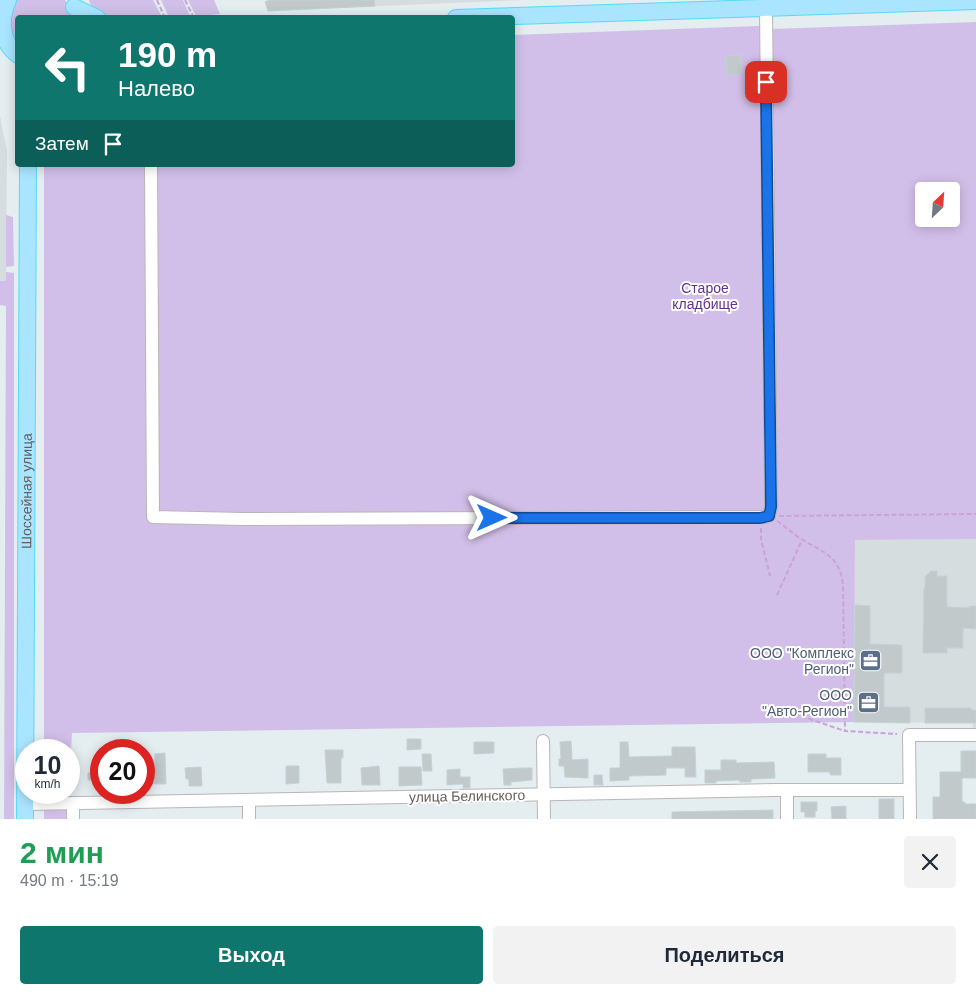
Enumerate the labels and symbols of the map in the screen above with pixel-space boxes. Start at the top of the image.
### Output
pin [745,61,787,103]
north arrow [915,182,960,228]
park label: Старое кладбище [672,280,738,312]
street label: Шоссейная улица [18,433,35,549]
position arrow [465,491,517,543]
place label: ООО "Комплекс Регион" [750,645,854,677]
office icon: ООО "Комплекс Регион" [858,649,882,673]
place label: ООО "Авто-Регион" [762,687,852,719]
office icon: ООО "Авто-Регион" [856,691,880,715]
speed limit sign: 20 [90,739,155,804]
street label: улица Белинского [409,787,525,805]

